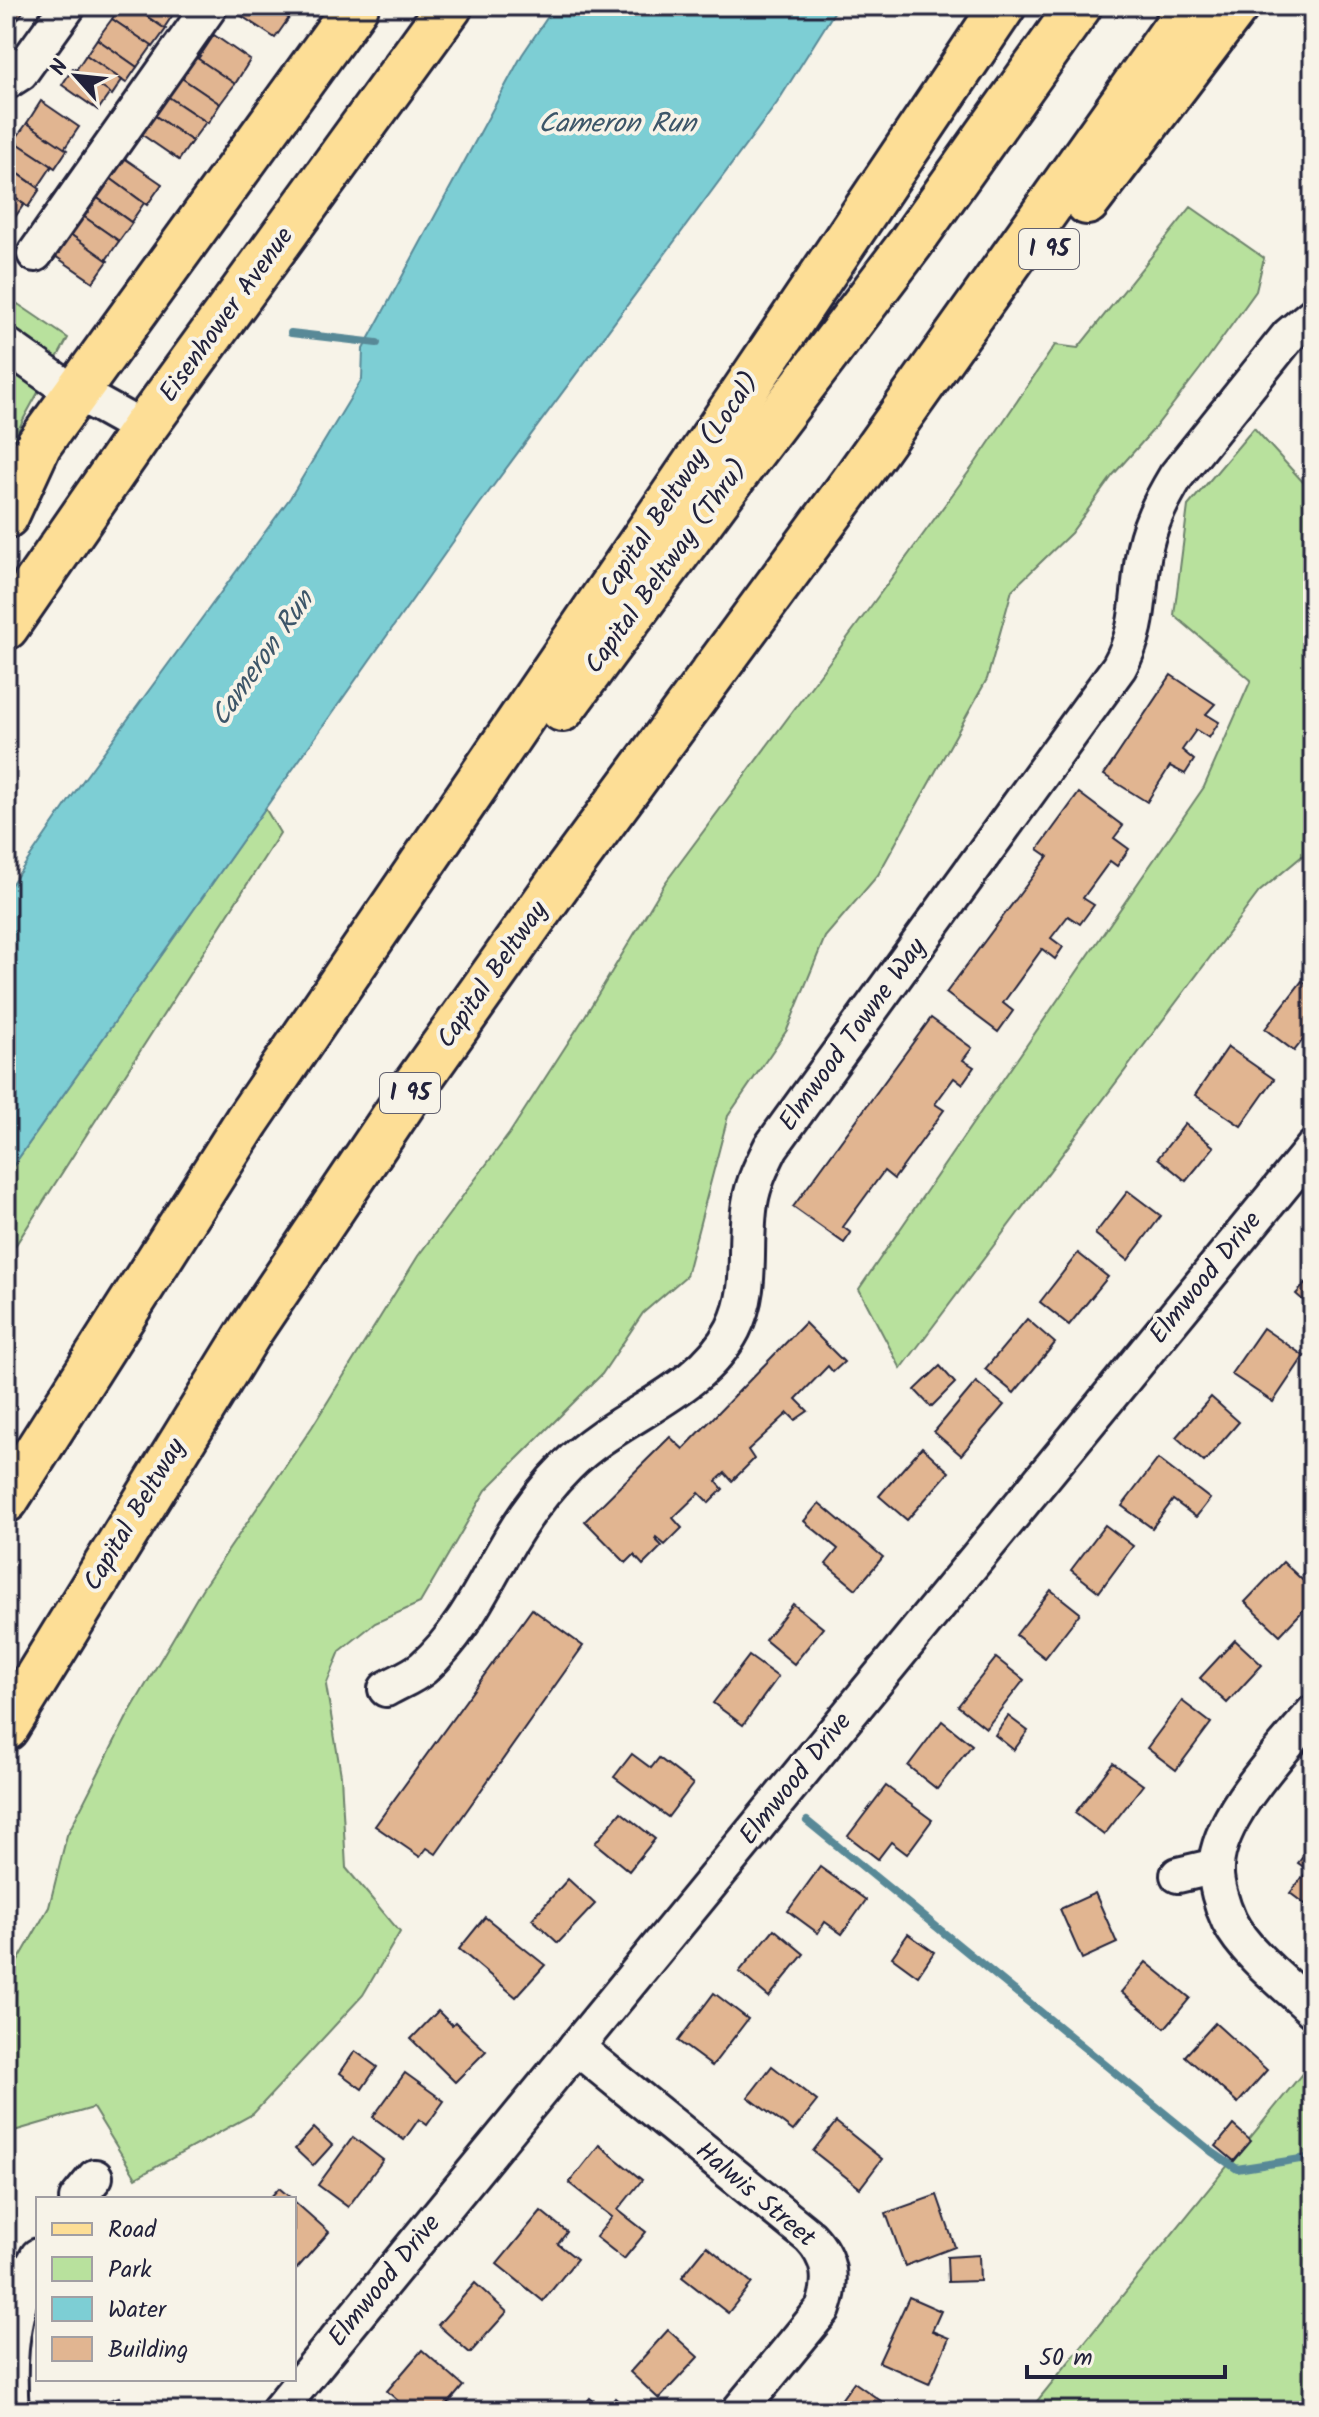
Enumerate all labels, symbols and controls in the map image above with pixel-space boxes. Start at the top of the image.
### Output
north arrow [36,36,116,116]
text: N [42,54,79,82]
water label: Cameron Run [538,102,698,147]
street label: Eisenhower Avenue [149,218,305,412]
road number: I 95 [1019,229,1079,269]
street label: Capital Beltway (Local) [589,364,771,606]
street label: Capital Beltway (Thru) [574,451,760,683]
water label: Cameron Run [199,580,328,736]
street label: Capital Beltway [426,892,560,1058]
street label: Elmwood Towne Way [768,929,938,1141]
road number: I 95 [380,1073,440,1113]
street label: Elmwood Drive [1139,1202,1273,1354]
street label: Capital Beltway [73,1430,198,1600]
street label: Elmwood Drive [729,1703,863,1855]
street label: Halwis Street [685,2132,826,2259]
legend [36,2197,296,2381]
street label: Elmwood Drive [318,2205,452,2357]
text: Road [108,2211,157,2250]
text: Park [108,2251,152,2290]
text: Water [108,2291,168,2330]
scale bar [1027,2329,1225,2379]
text: Building [108,2331,188,2370]
text: 50 m [1039,2339,1093,2378]

